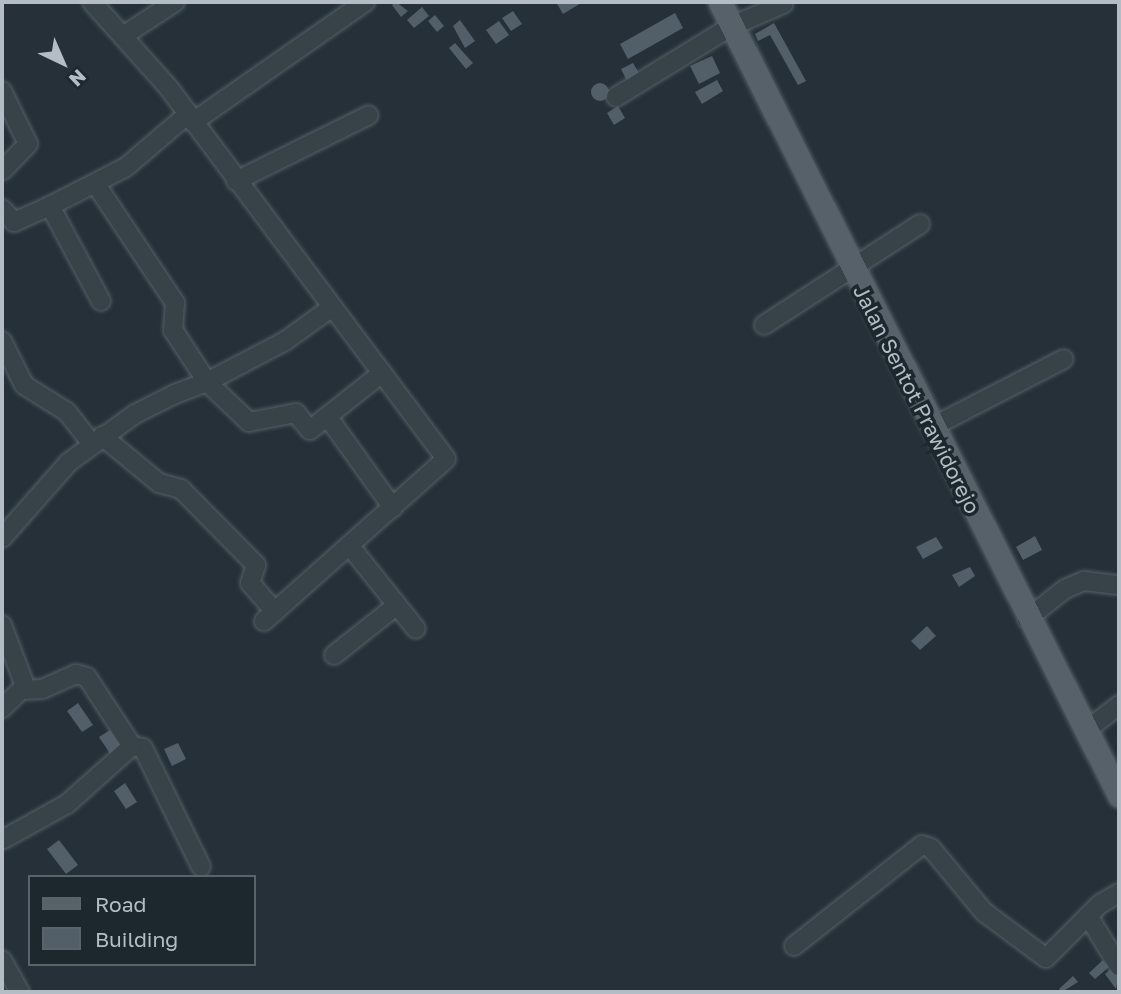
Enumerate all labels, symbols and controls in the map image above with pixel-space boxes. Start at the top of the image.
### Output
north arrow [28,28,98,98]
text: N [65,65,91,92]
street label: Jalan Sentot Prawidorejo [848,280,986,518]
legend [28,875,256,966]
text: Road [95,891,146,917]
text: Building [95,926,178,952]

